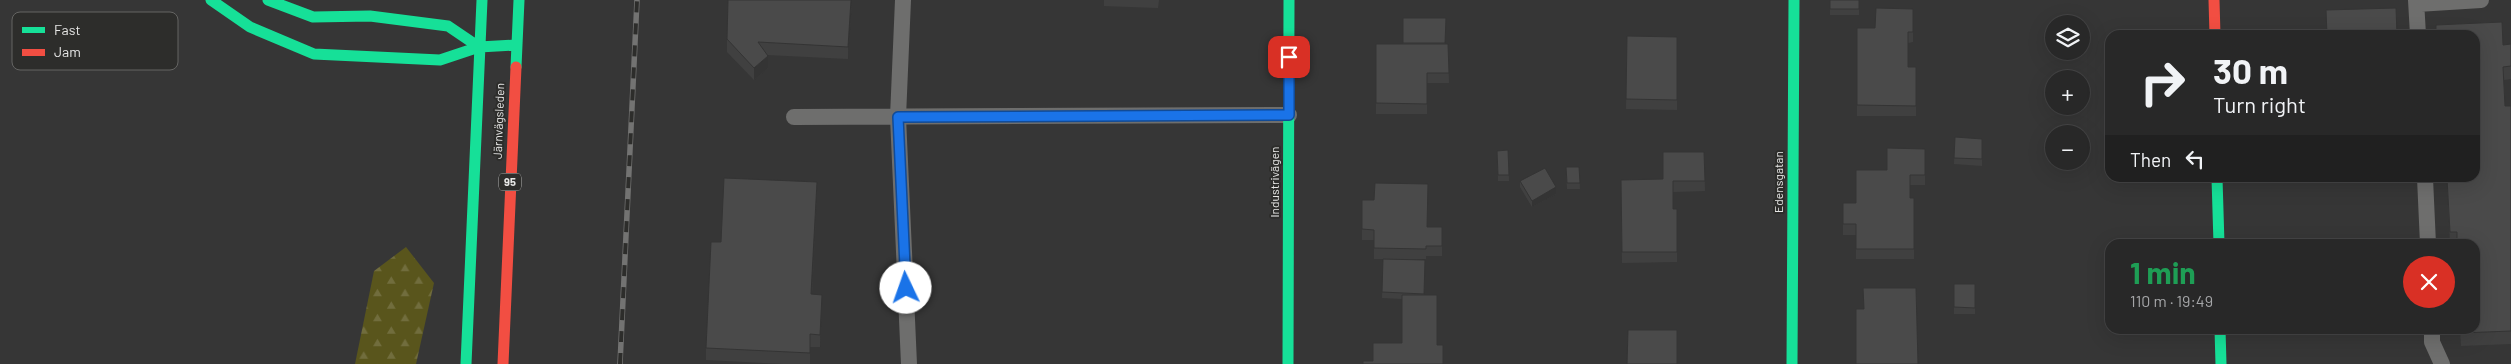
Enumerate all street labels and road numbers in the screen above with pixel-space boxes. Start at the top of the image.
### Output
street label: Järnvägsleden [490,83,506,159]
street label: Industrivägen [1267,146,1281,218]
street label: Edensgatan [1771,151,1785,213]
road number: 95 [499,173,521,190]

